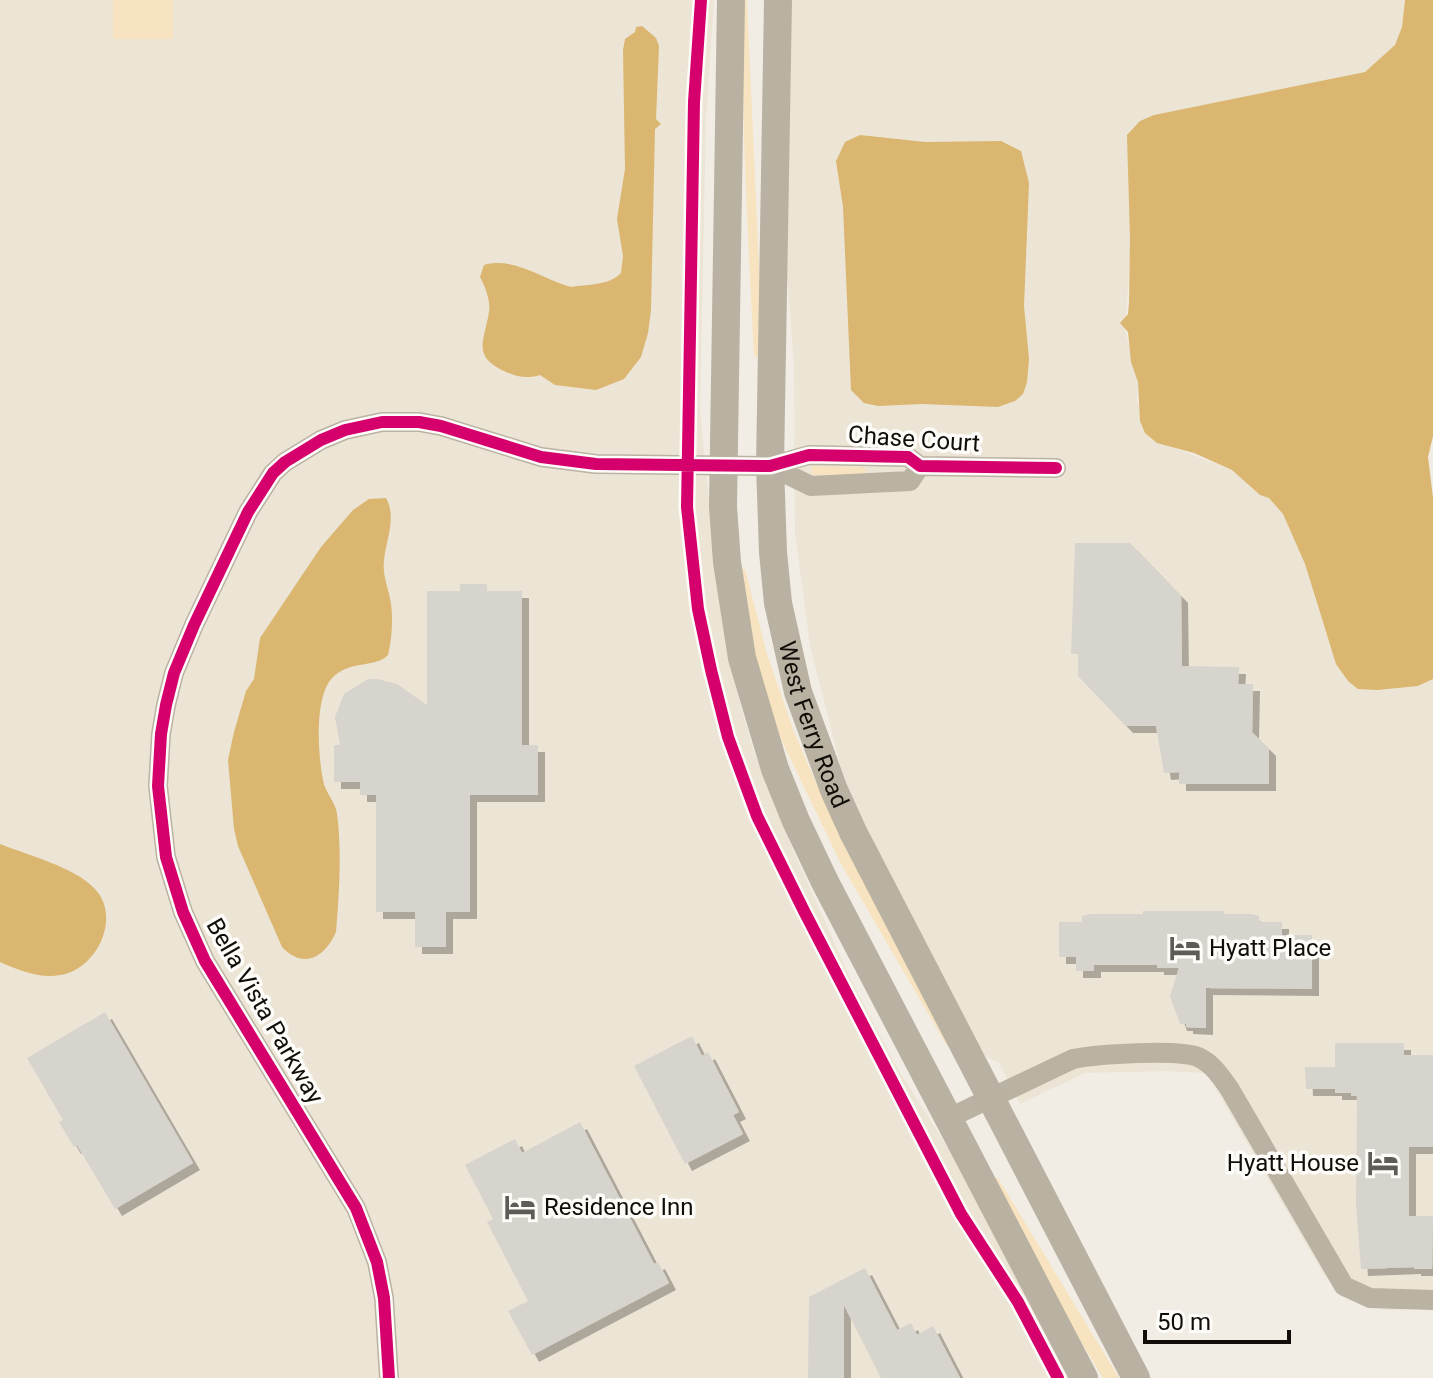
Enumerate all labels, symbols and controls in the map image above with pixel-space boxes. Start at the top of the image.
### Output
street label: Chase Court [847,420,981,458]
street label: West Ferry Road [773,638,854,812]
street label: Bella Vista Parkway [201,913,330,1109]
hotel icon: Hyatt Place [1168,931,1202,965]
place label: Hyatt Place [1209,934,1331,962]
hotel icon: Hyatt House [1366,1146,1400,1180]
place label: Hyatt House [1227,1149,1359,1177]
hotel icon: Residence Inn [503,1190,537,1224]
place label: Residence Inn [544,1193,694,1221]
scale bar [1145,1294,1289,1344]
text: 50 m [1157,1308,1211,1336]

